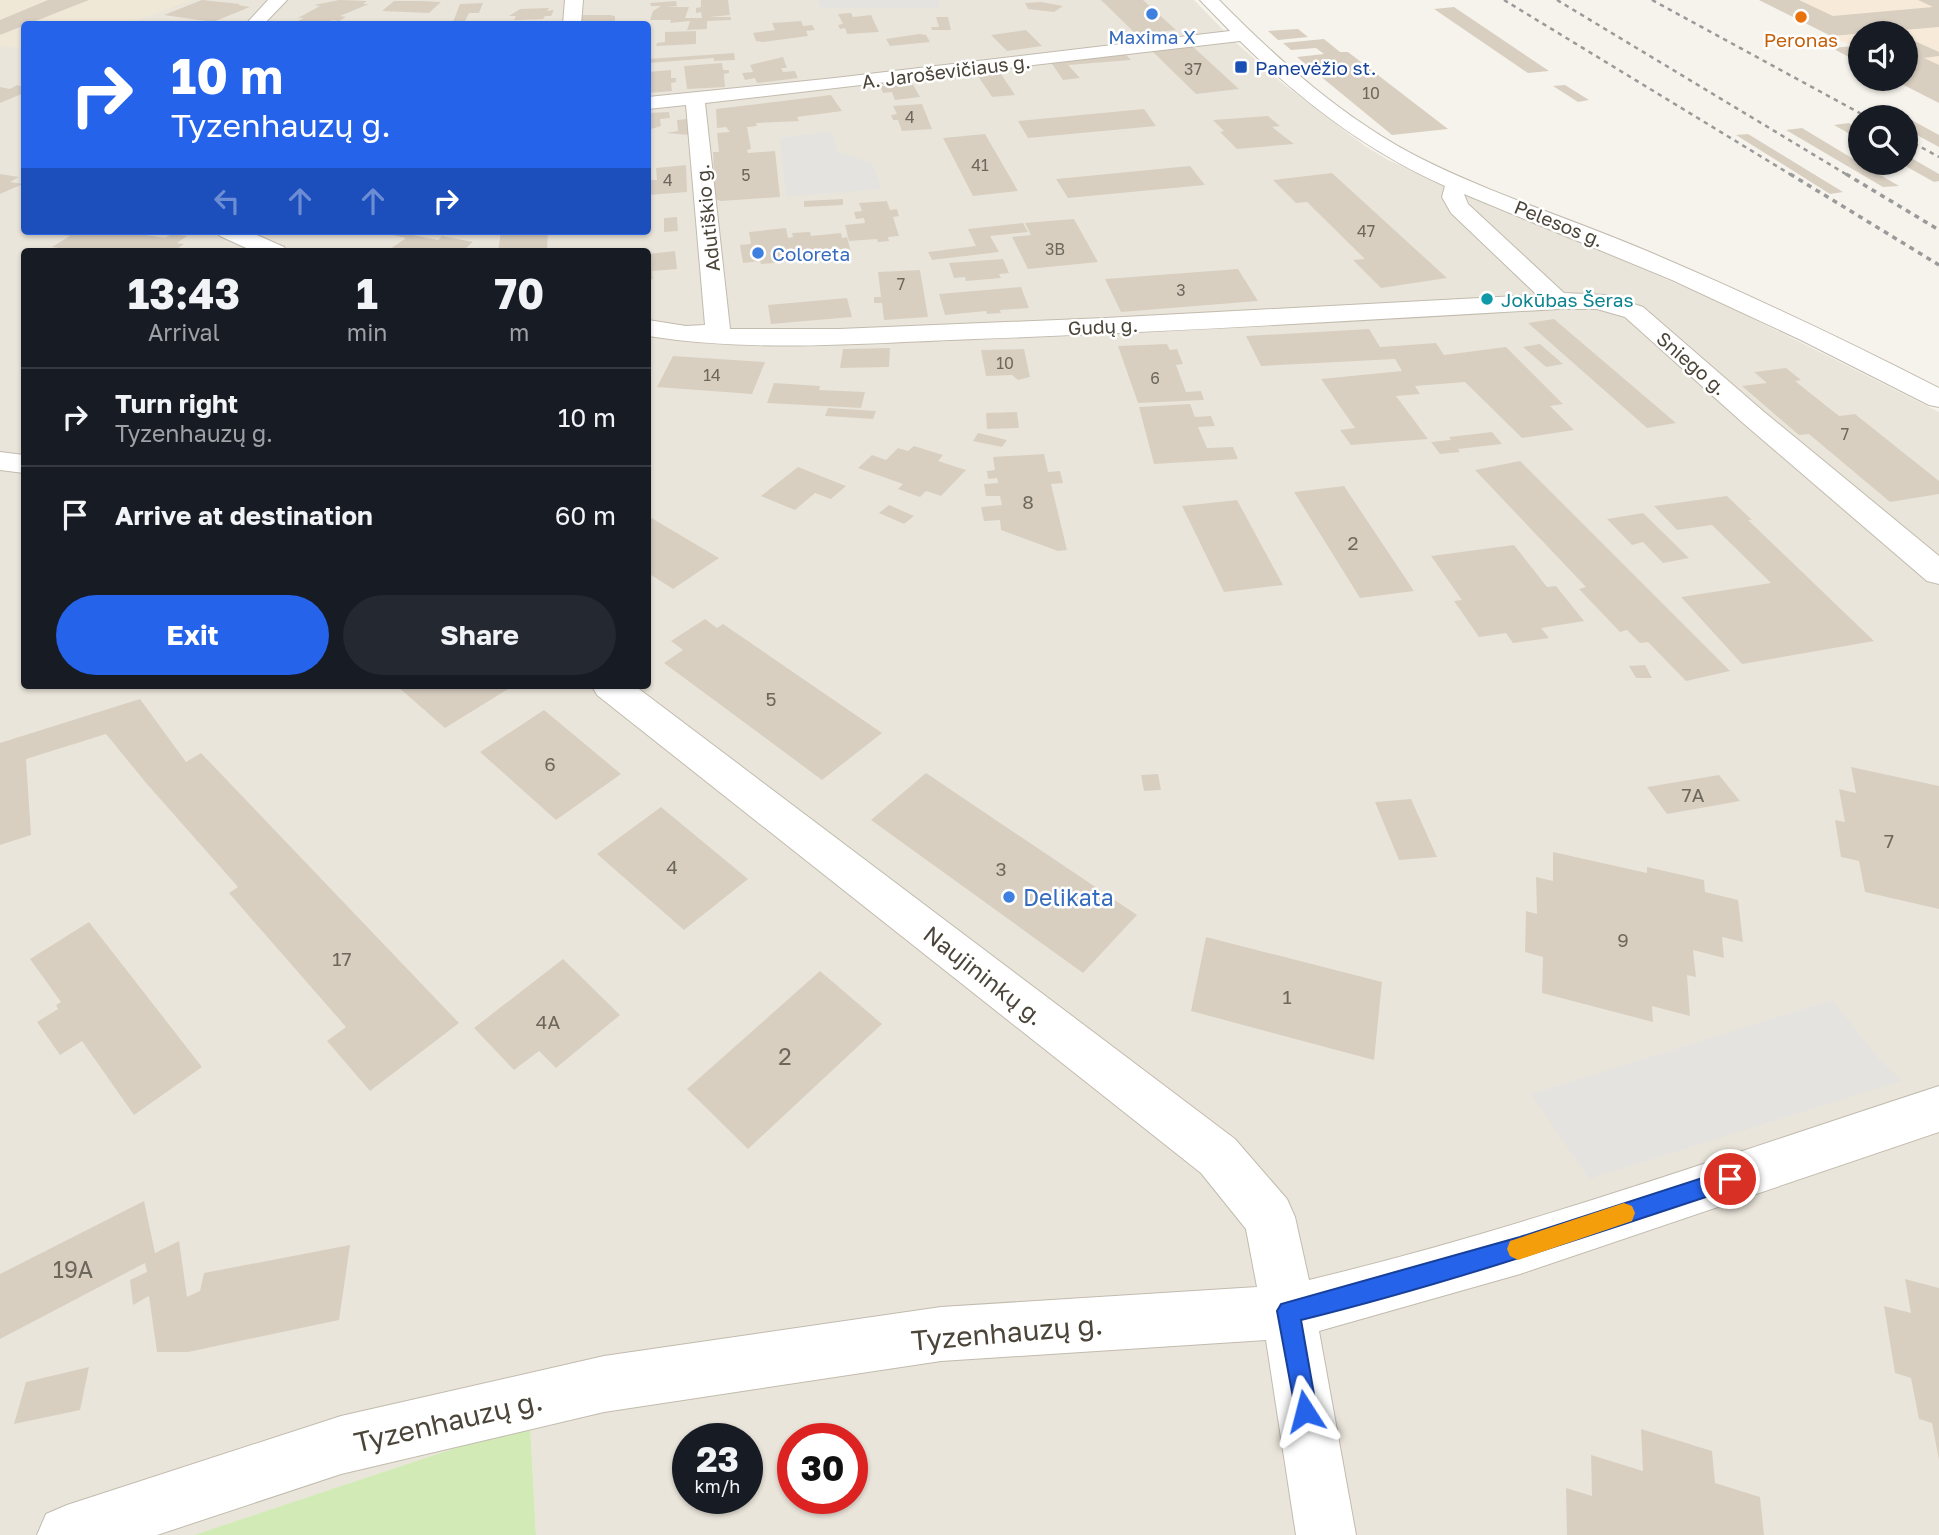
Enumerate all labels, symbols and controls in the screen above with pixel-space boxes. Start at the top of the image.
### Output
marker: Maxima X [1144,6,1160,22]
marker: Peronas [1793,9,1809,25]
map controls [1848,21,1918,175]
button: sound [1848,21,1918,91]
place label: Maxima X [1108,25,1196,48]
place label: Peronas [1764,28,1838,51]
text: 10 m [171,46,283,105]
icon: right [56,49,147,140]
street label: A. Jaroševičiaus g. [860,49,1032,93]
place label: Panevėžio st. [1255,56,1376,79]
house number: 37 [1184,59,1202,79]
marker: Panevėžio st. [1233,59,1249,75]
house number: 10 [1362,83,1380,103]
button: search [1848,105,1918,175]
text: Tyzenhauzų g. [171,106,391,144]
house number: 4 [905,107,915,127]
house number: 41 [971,155,989,175]
street label: Adutiškio g. [690,163,724,273]
house number: 5 [741,165,751,185]
house number: 4 [663,170,673,190]
icon: left [208,182,246,220]
icon: ahead [281,182,319,220]
icon: ahead [354,182,392,220]
icon: right [427,182,465,220]
street label: Pelesos g. [1511,195,1607,251]
house number: 47 [1357,221,1375,241]
house number: 3B [1045,239,1065,259]
place label: Coloreta [772,242,850,265]
marker: Coloreta [750,245,766,261]
text: 13:43 [128,268,240,318]
text: 1 [356,268,378,318]
text: 70 [494,268,544,318]
house number: 7 [897,274,905,294]
house number: 3 [1176,280,1186,300]
place label: Jokūbas Šeras [1501,288,1634,311]
marker: Jokūbas Šeras [1479,291,1495,307]
street label: Gudų g. [1067,313,1139,339]
text: Arrival [148,318,220,346]
text: min [347,318,388,346]
text: m [509,318,529,346]
street label: Sniego g. [1652,326,1732,400]
house number: 10 [996,353,1014,373]
house number: 14 [703,365,721,385]
house number: 6 [1150,368,1160,388]
text: Turn right [115,388,238,419]
icon: right [56,398,94,436]
text: 10 m [558,402,616,433]
text: Tyzenhauzų g. [115,419,273,447]
house number: 7 [1841,424,1849,444]
house number: 8 [1022,490,1034,513]
icon: arrive [56,496,94,534]
text: Arrive at destination [115,500,373,531]
text: 60 m [555,500,616,531]
house number: 2 [1347,531,1359,554]
button: Exit [56,595,329,675]
button: Share [343,595,616,675]
house number: 5 [765,687,777,710]
house number: 6 [544,752,556,775]
house number: 7A [1682,783,1705,806]
house number: 7 [1884,829,1894,852]
house number: 4 [666,855,678,878]
house number: 3 [995,857,1007,880]
place label: Delikata [1023,883,1114,911]
marker: Delikata [1001,889,1017,905]
street label: Naujininkų g. [918,919,1050,1031]
house number: 9 [1617,928,1629,951]
house number: 17 [332,947,352,970]
house number: 1 [1282,985,1292,1008]
house number: 4A [536,1010,560,1033]
house number: 2 [778,1042,792,1070]
pin [1700,1149,1760,1209]
icon: arrive [1711,1160,1749,1198]
house number: 19A [53,1255,93,1283]
street label: Tyzenhauzų g. [910,1307,1104,1357]
position arrow [1268,1374,1342,1448]
street label: Tyzenhauzų g. [351,1383,545,1459]
speed limit sign: 30 [777,1423,868,1514]
text: 23 [696,1438,739,1480]
text: km/h [695,1475,740,1497]

